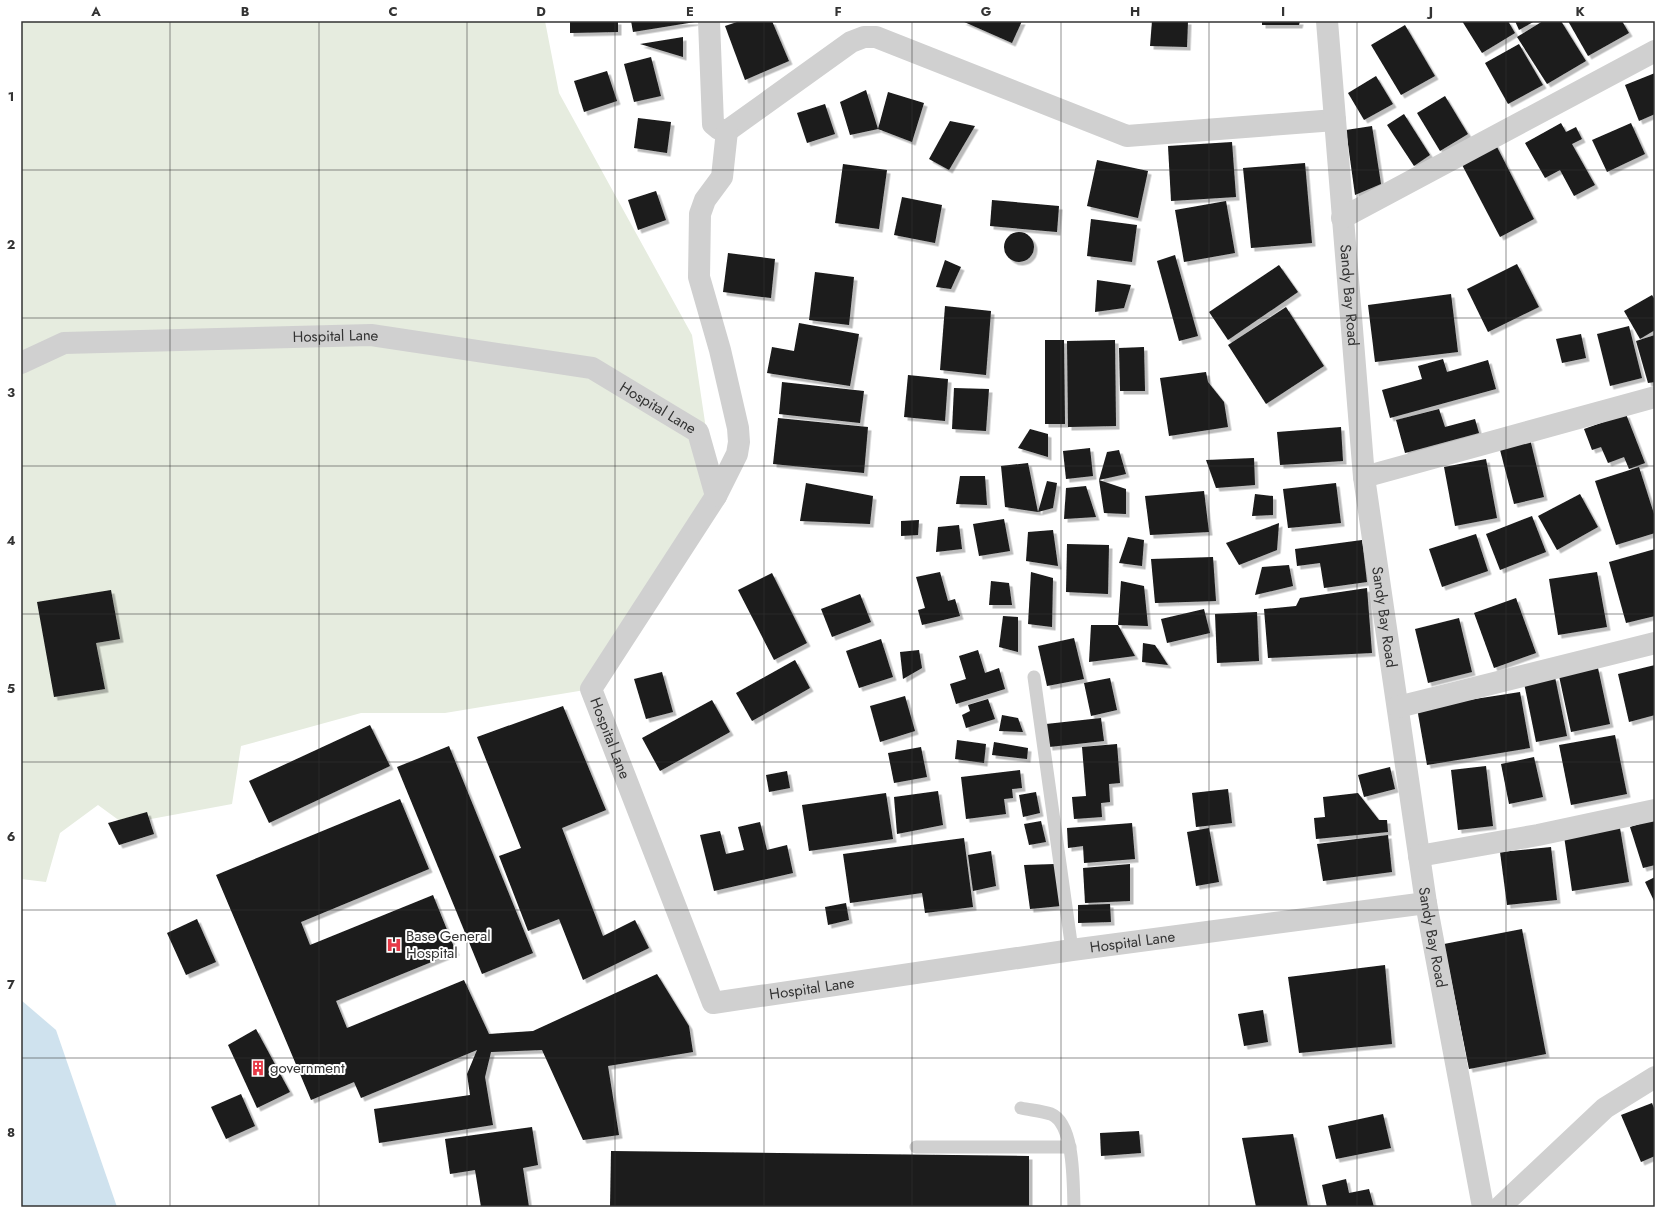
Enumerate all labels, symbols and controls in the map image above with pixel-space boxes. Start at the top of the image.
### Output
text: A [90,2,101,21]
text: B [241,2,250,21]
text: C [388,2,398,21]
text: D [536,2,546,21]
text: E [686,2,694,21]
text: F [834,2,842,21]
text: G [981,2,992,21]
text: H [1130,2,1140,21]
text: I [1281,2,1285,21]
text: J [1426,2,1433,21]
text: K [1575,2,1585,21]
text: 1 [8,87,14,106]
text: 2 [7,235,15,254]
street label: Sandy Bay Road [1334,243,1364,347]
street label: Hospital Lane [292,324,380,348]
street label: Hospital Lane [615,376,701,440]
text: 3 [7,383,15,402]
text: 4 [6,531,16,550]
street label: Sandy Bay Road [1366,565,1403,669]
text: 5 [7,679,15,698]
street label: Hospital Lane [584,694,636,782]
text: 6 [7,827,16,846]
street label: Sandy Bay Road [1413,886,1453,990]
place label: Base General Hospital [406,925,491,964]
street label: Hospital Lane [1088,925,1177,959]
hospital icon: Base General Hospital [385,936,403,954]
street label: Hospital Lane [768,971,856,1006]
text: 7 [7,975,15,994]
place label: government [270,1057,345,1079]
building icon: government [249,1059,267,1077]
text: 8 [7,1123,15,1142]

